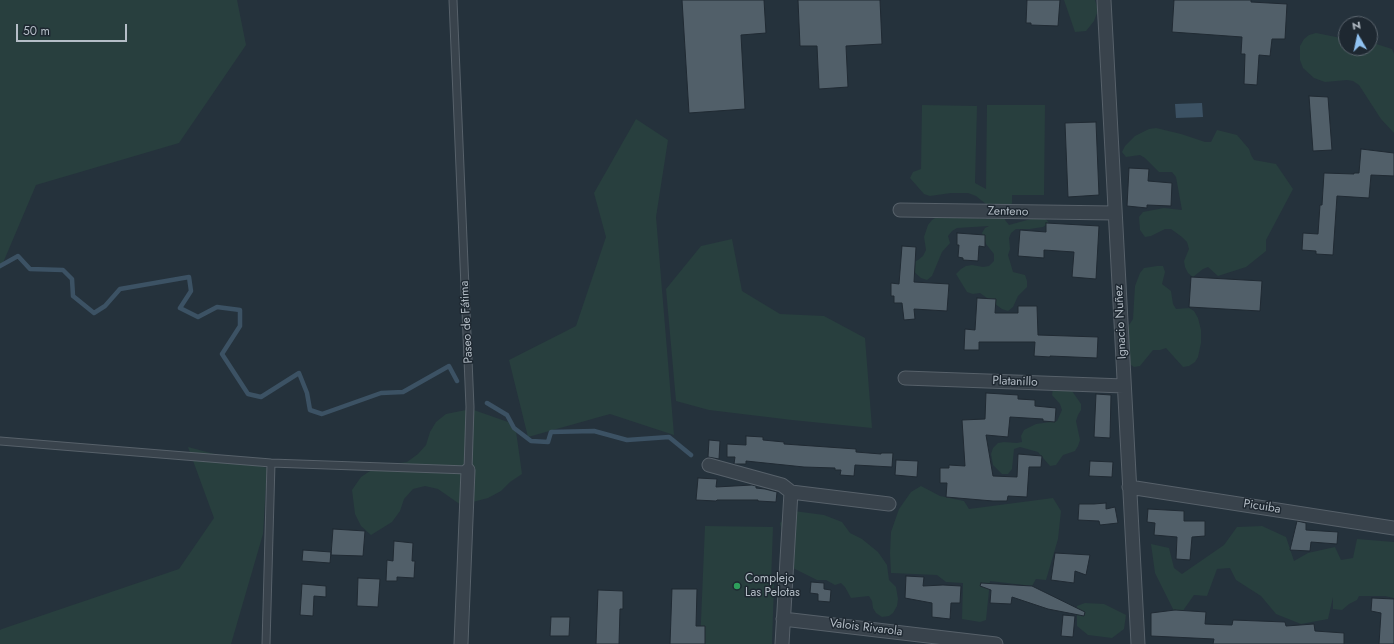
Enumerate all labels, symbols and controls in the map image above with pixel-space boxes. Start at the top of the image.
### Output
scale bar [18,16,129,42]
north arrow [1338,16,1378,56]
text: N [1351,17,1362,34]
text: 50 m [23,22,50,40]
street label: Zenteno [988,204,1028,220]
street label: Paseo de Fátima [458,280,476,364]
street label: Ignacio Nuñez [1112,285,1130,359]
street label: Platanillo [992,374,1038,390]
street label: Picuiba [1242,497,1282,517]
place label: Complejo Las Pelotas [745,572,800,600]
marker: Complejo Las Pelotas [732,581,742,591]
street label: Valois Rivarola [829,616,903,640]

